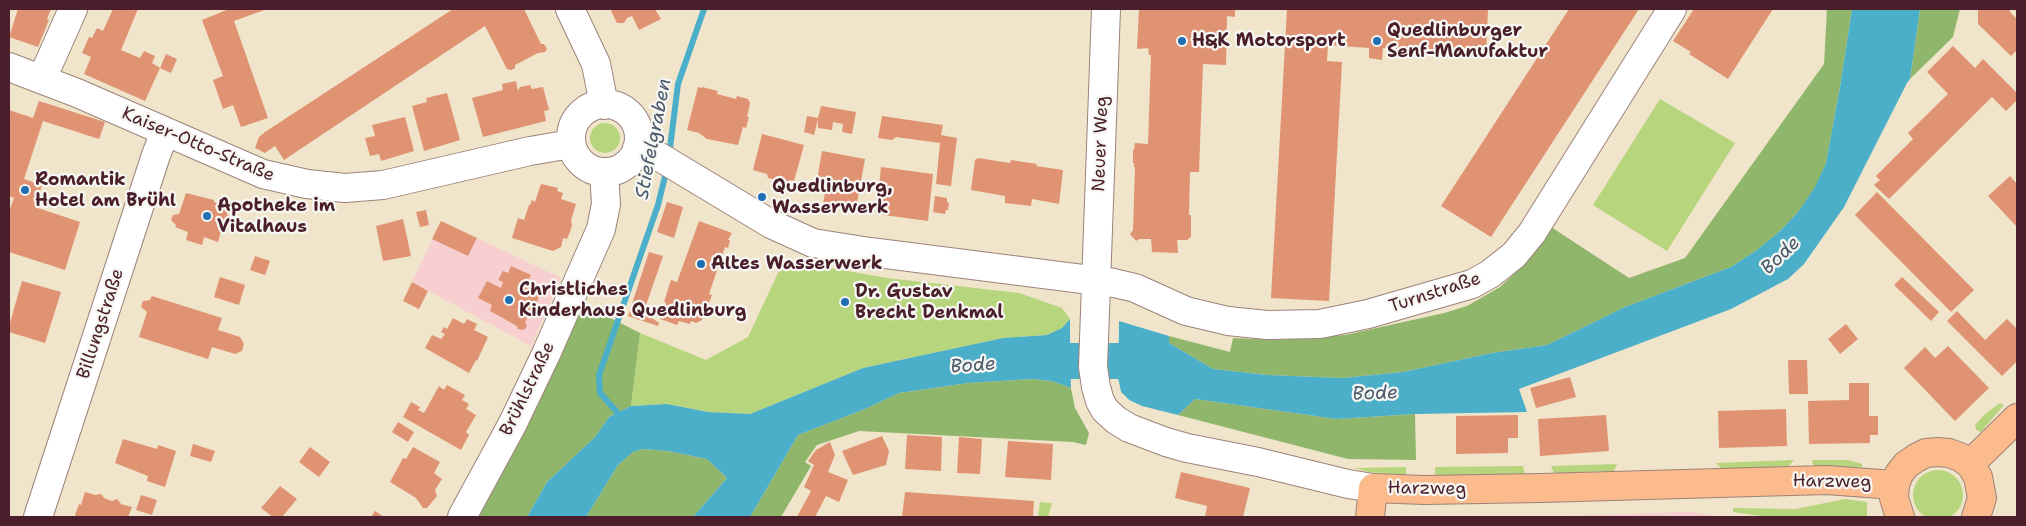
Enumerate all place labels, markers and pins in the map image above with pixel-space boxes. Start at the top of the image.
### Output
place label: Quedlinburger Senf-Manufaktur [1387,20,1548,62]
place label: H&K Motorsport [1192,30,1346,52]
marker: H&K Motorsport [1176,35,1188,47]
marker: Quedlinburger Senf-Manufaktur [1371,35,1383,47]
place label: Romantik Hotel am Brühl [35,169,176,212]
place label: Quedlinburg, Wasserwerk [772,176,893,218]
marker: Romantik Hotel am Brühl [19,184,31,196]
marker: Quedlinburg, Wasserwerk [756,191,768,203]
place label: Apotheke im Vitalhaus [217,195,335,238]
marker: Apotheke im Vitalhaus [201,210,213,222]
place label: Altes Wasserwerk [711,253,882,275]
marker: Altes Wasserwerk [695,258,707,270]
place label: Christliches Kinderhaus Quedlinburg [519,279,746,322]
place label: Dr. Gustav Brecht Denkmal [855,281,1004,324]
marker: Christliches Kinderhaus Quedlinburg [503,294,515,306]
marker: Dr. Gustav Brecht Denkmal [839,296,851,308]

